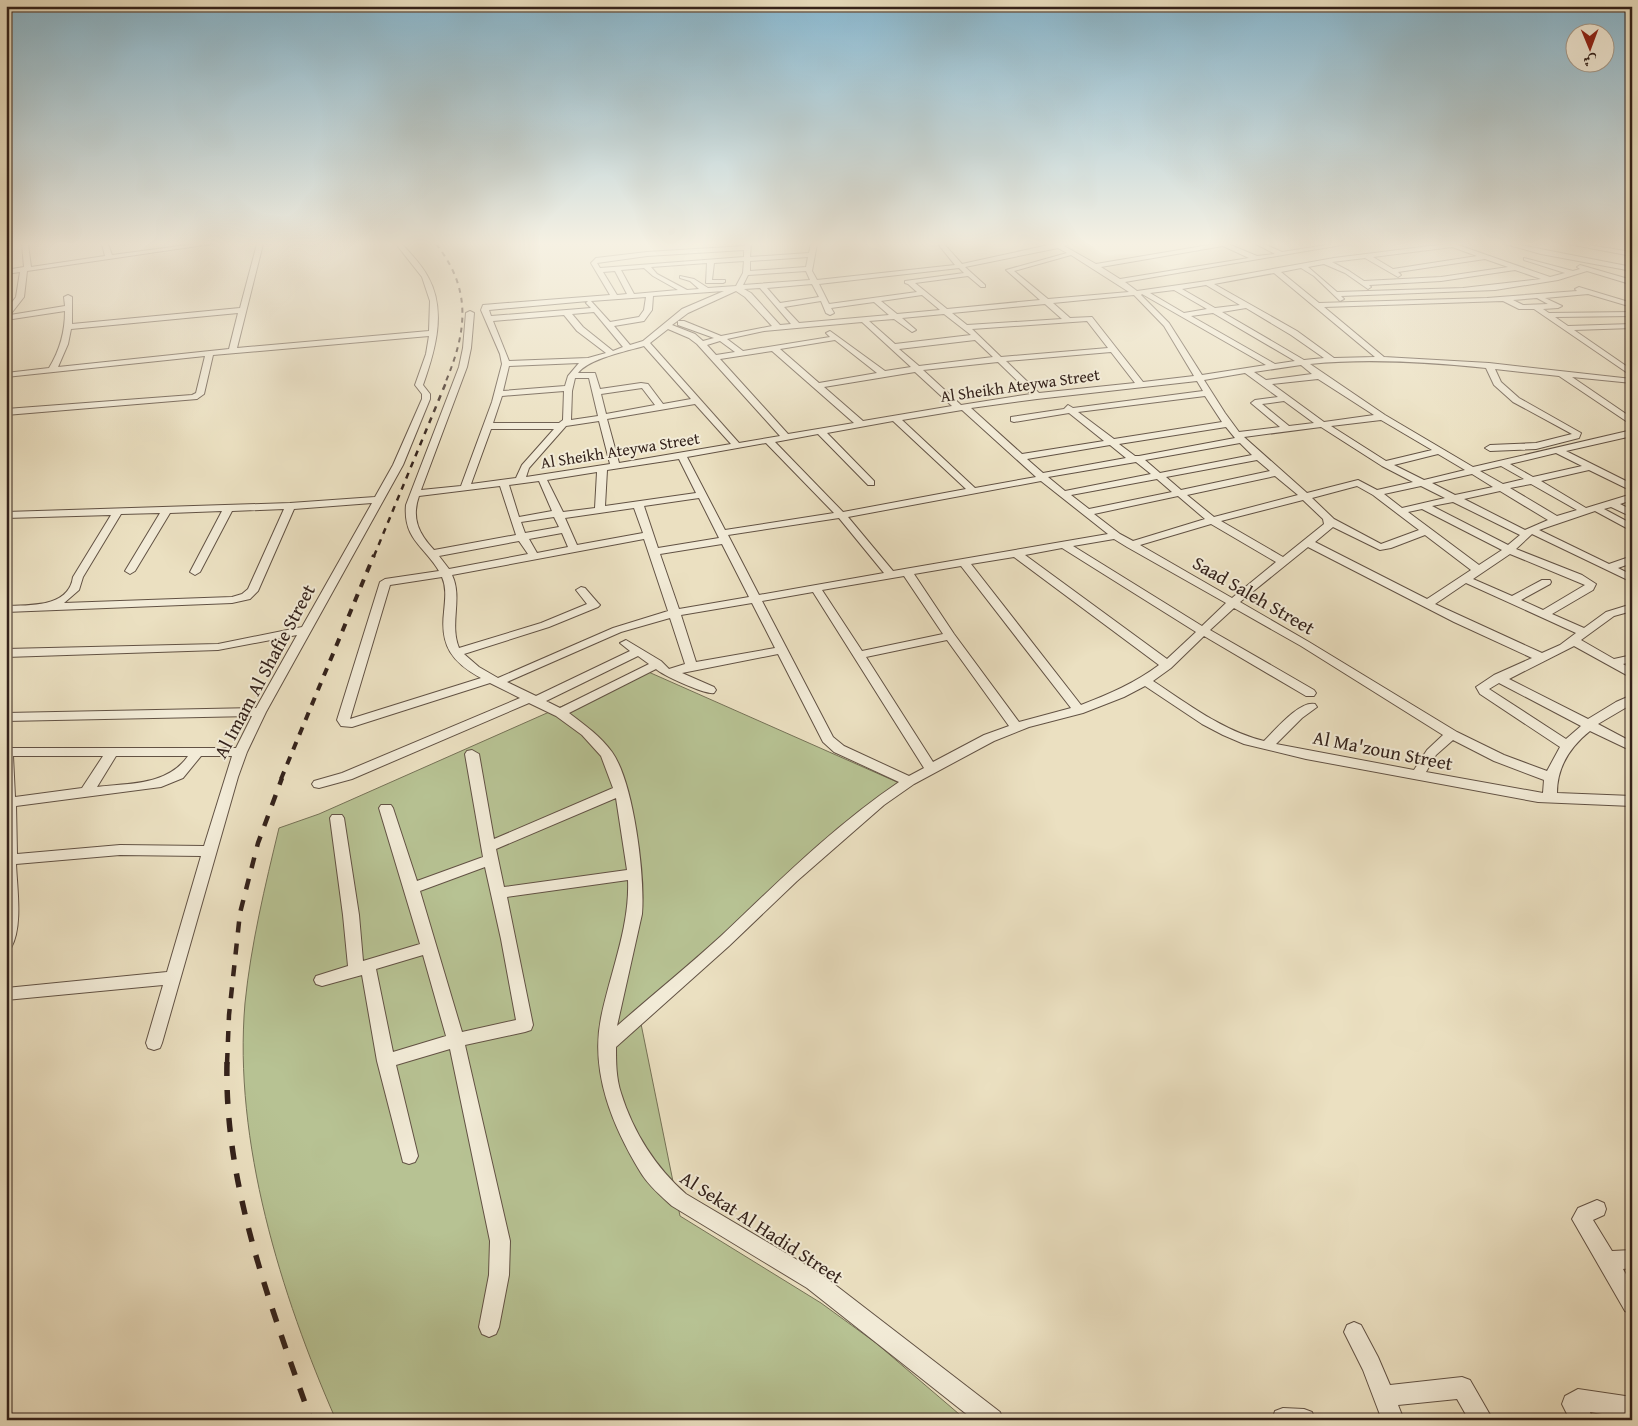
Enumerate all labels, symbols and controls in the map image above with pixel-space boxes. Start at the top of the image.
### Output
north arrow [1566,22,1616,72]
text: ش [1583,51,1597,71]
street label: Al Sheikh Ateywa Street [939,362,1102,408]
street label: Al Sheikh Ateywa Street [539,426,702,474]
street label: Saad Saleh Street [1188,549,1321,642]
street label: Al Imam Al Shafie Street [206,579,322,763]
street label: Al Ma'zoun Street [1311,723,1455,777]
street label: Al Sekat Al Hadid Street [675,1164,849,1290]

